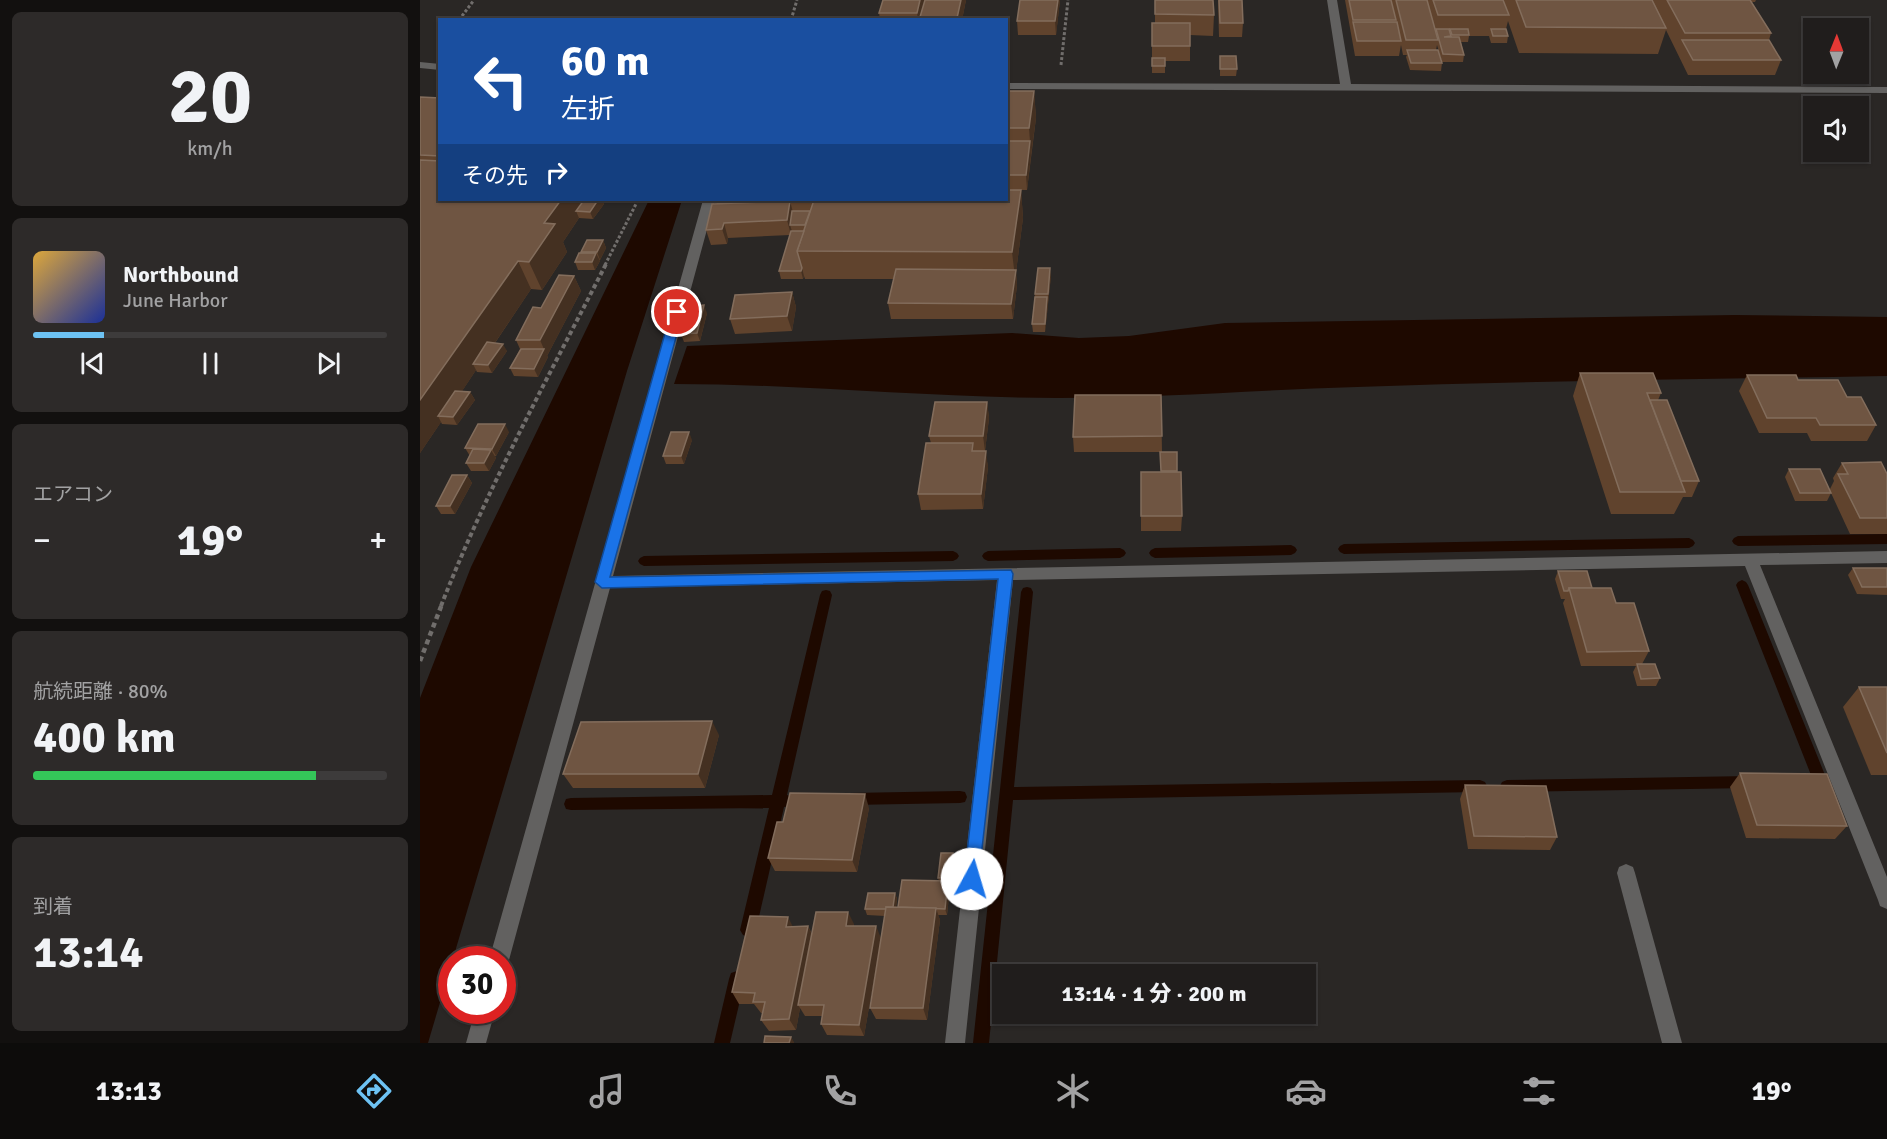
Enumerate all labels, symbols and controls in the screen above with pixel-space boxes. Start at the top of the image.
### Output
north arrow [1803,18,1869,84]
map controls [1803,18,1869,162]
text: 60 m [561,36,650,87]
icon: left [462,42,540,120]
text: 20 [168,49,252,145]
text: 左折 [561,93,615,126]
button: sound [1803,96,1869,162]
text: km/h [187,136,233,161]
icon: right [540,156,573,189]
text: その先 [462,162,528,189]
text: Northbound [123,261,239,288]
pin [651,286,702,337]
text: June Harbor [123,288,228,313]
icon: arrive [660,295,693,328]
icon: previous [76,347,109,380]
icon: pause [194,347,227,380]
icon: next [312,347,345,380]
text: エアコン [33,482,113,507]
text: 19° [177,513,243,568]
text: − [33,520,51,561]
text: + [369,520,387,561]
text: 航続距離 · 80% [33,679,168,704]
text: 400 km [33,710,176,765]
position arrow [940,847,1004,911]
text: 到着 [33,894,73,919]
text: 13:14 [33,925,143,980]
speed limit sign: 30 [438,946,516,1024]
text: 13:14 · 1 分 · 200 m [1062,980,1246,1007]
icon: directions [353,1070,395,1112]
icon: music [586,1070,628,1112]
icon: phone [819,1070,861,1112]
icon: climate [1052,1070,1094,1112]
icon: car [1285,1070,1327,1112]
icon: filters [1518,1070,1560,1112]
text: 13:13 [96,1075,162,1108]
text: 19° [1751,1075,1791,1108]

